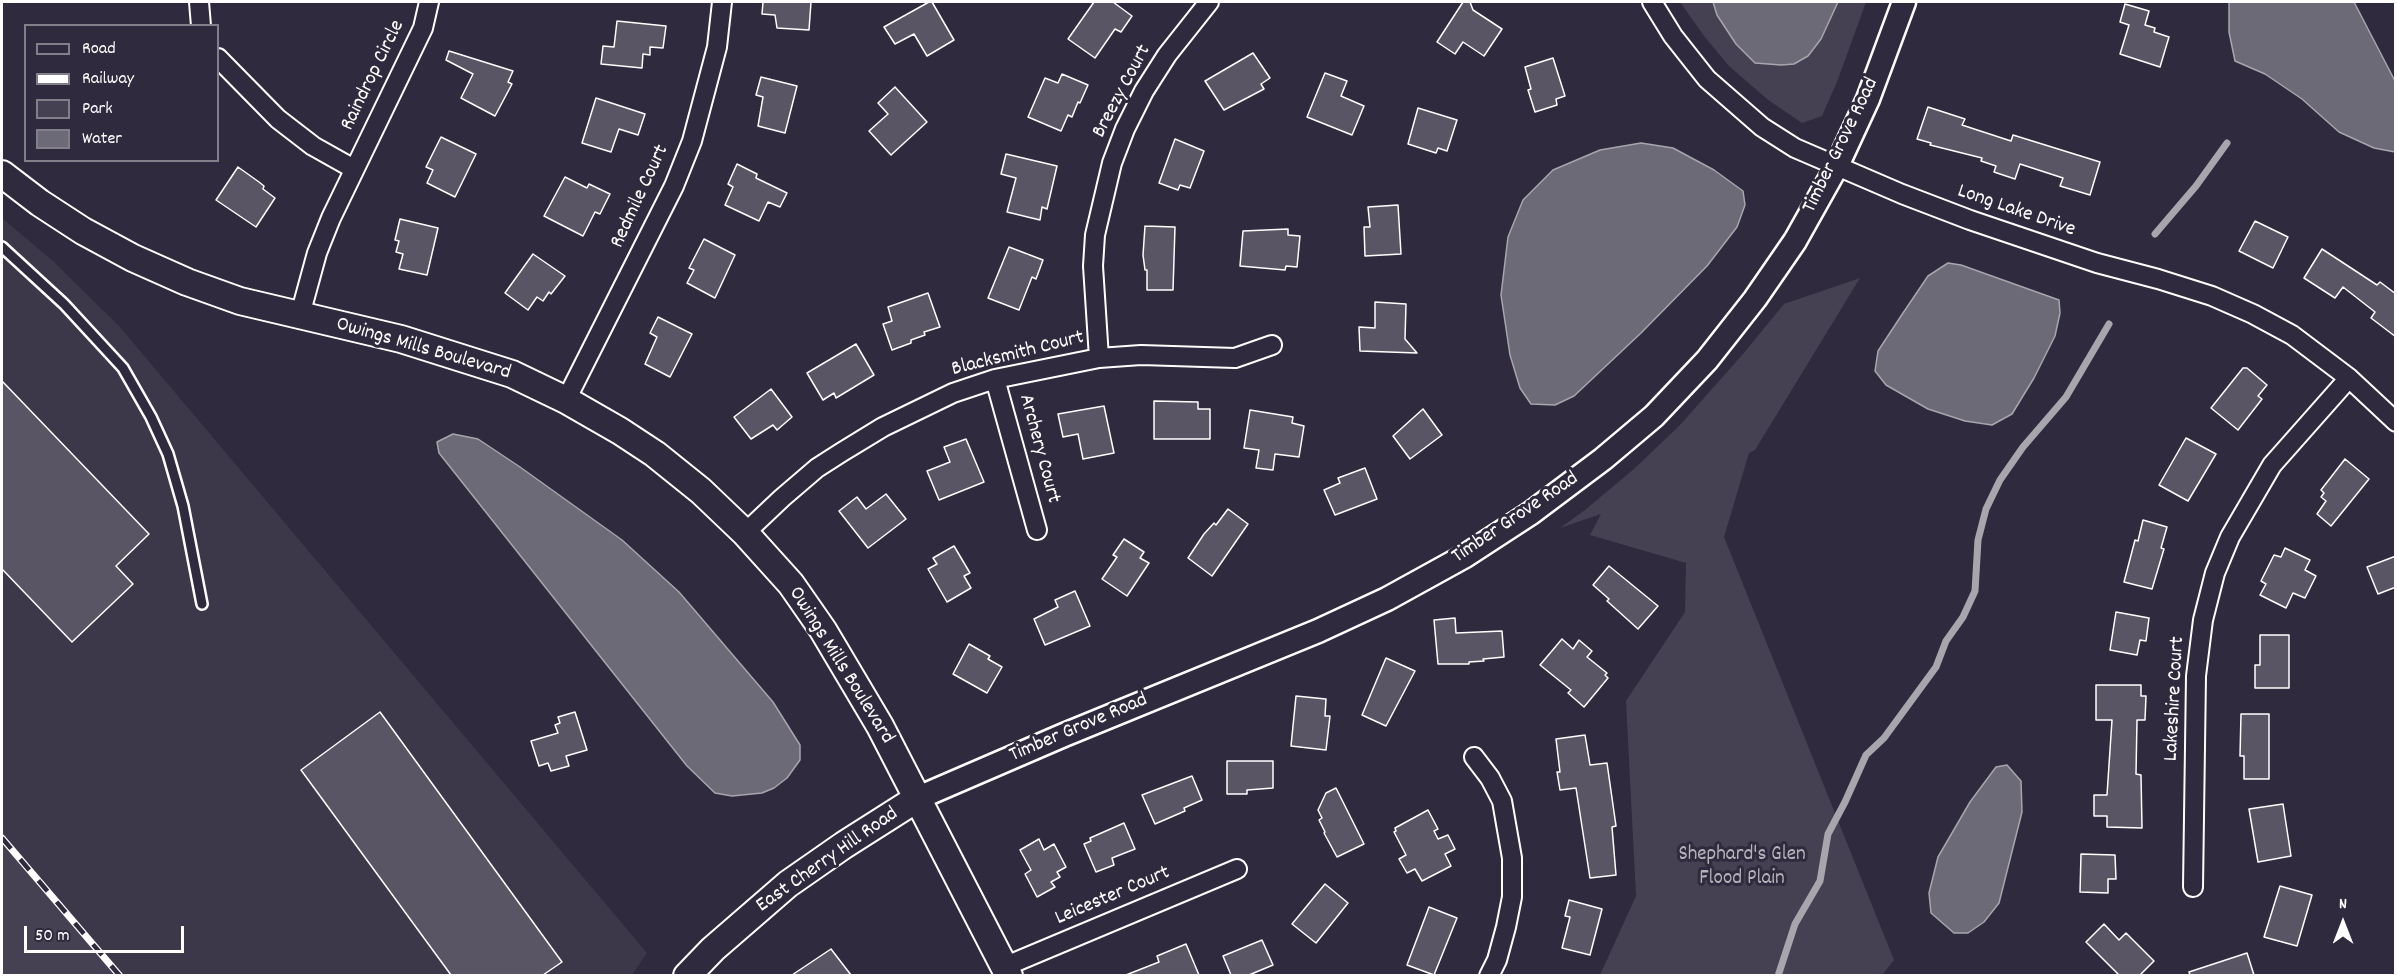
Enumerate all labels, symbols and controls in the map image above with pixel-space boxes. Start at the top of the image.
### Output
street label: Raindrop Circle [336,17,412,135]
legend [24,24,219,162]
text: Road [82,37,116,62]
street label: Breezy Court [1088,41,1158,143]
text: Railway [82,67,134,92]
street label: Timber Grove Road [1798,74,1886,218]
text: Park [82,97,113,122]
text: Water [82,127,122,152]
street label: Redmile Court [606,141,676,253]
street label: Long Lake Drive [1954,180,2078,244]
street label: Owings Mills Boulevard [333,313,513,387]
street label: Blacksmith Court [949,326,1087,384]
street label: Archery Court [1011,392,1065,506]
street label: Timber Grove Road [1448,467,1584,571]
street label: Owings Mills Boulevard [781,583,899,749]
street label: Lakeshire Court [2160,636,2192,762]
street label: Timber Grove Road [1006,689,1152,769]
street label: East Cherry Hill Road [752,803,904,919]
park label: Shephard's Glen Flood Plain [1678,843,1806,893]
street label: Leicester Court [1052,862,1174,932]
north arrow [2313,893,2373,953]
text: N [2339,893,2347,916]
scale bar [27,914,188,952]
text: 50 m [35,924,70,949]

